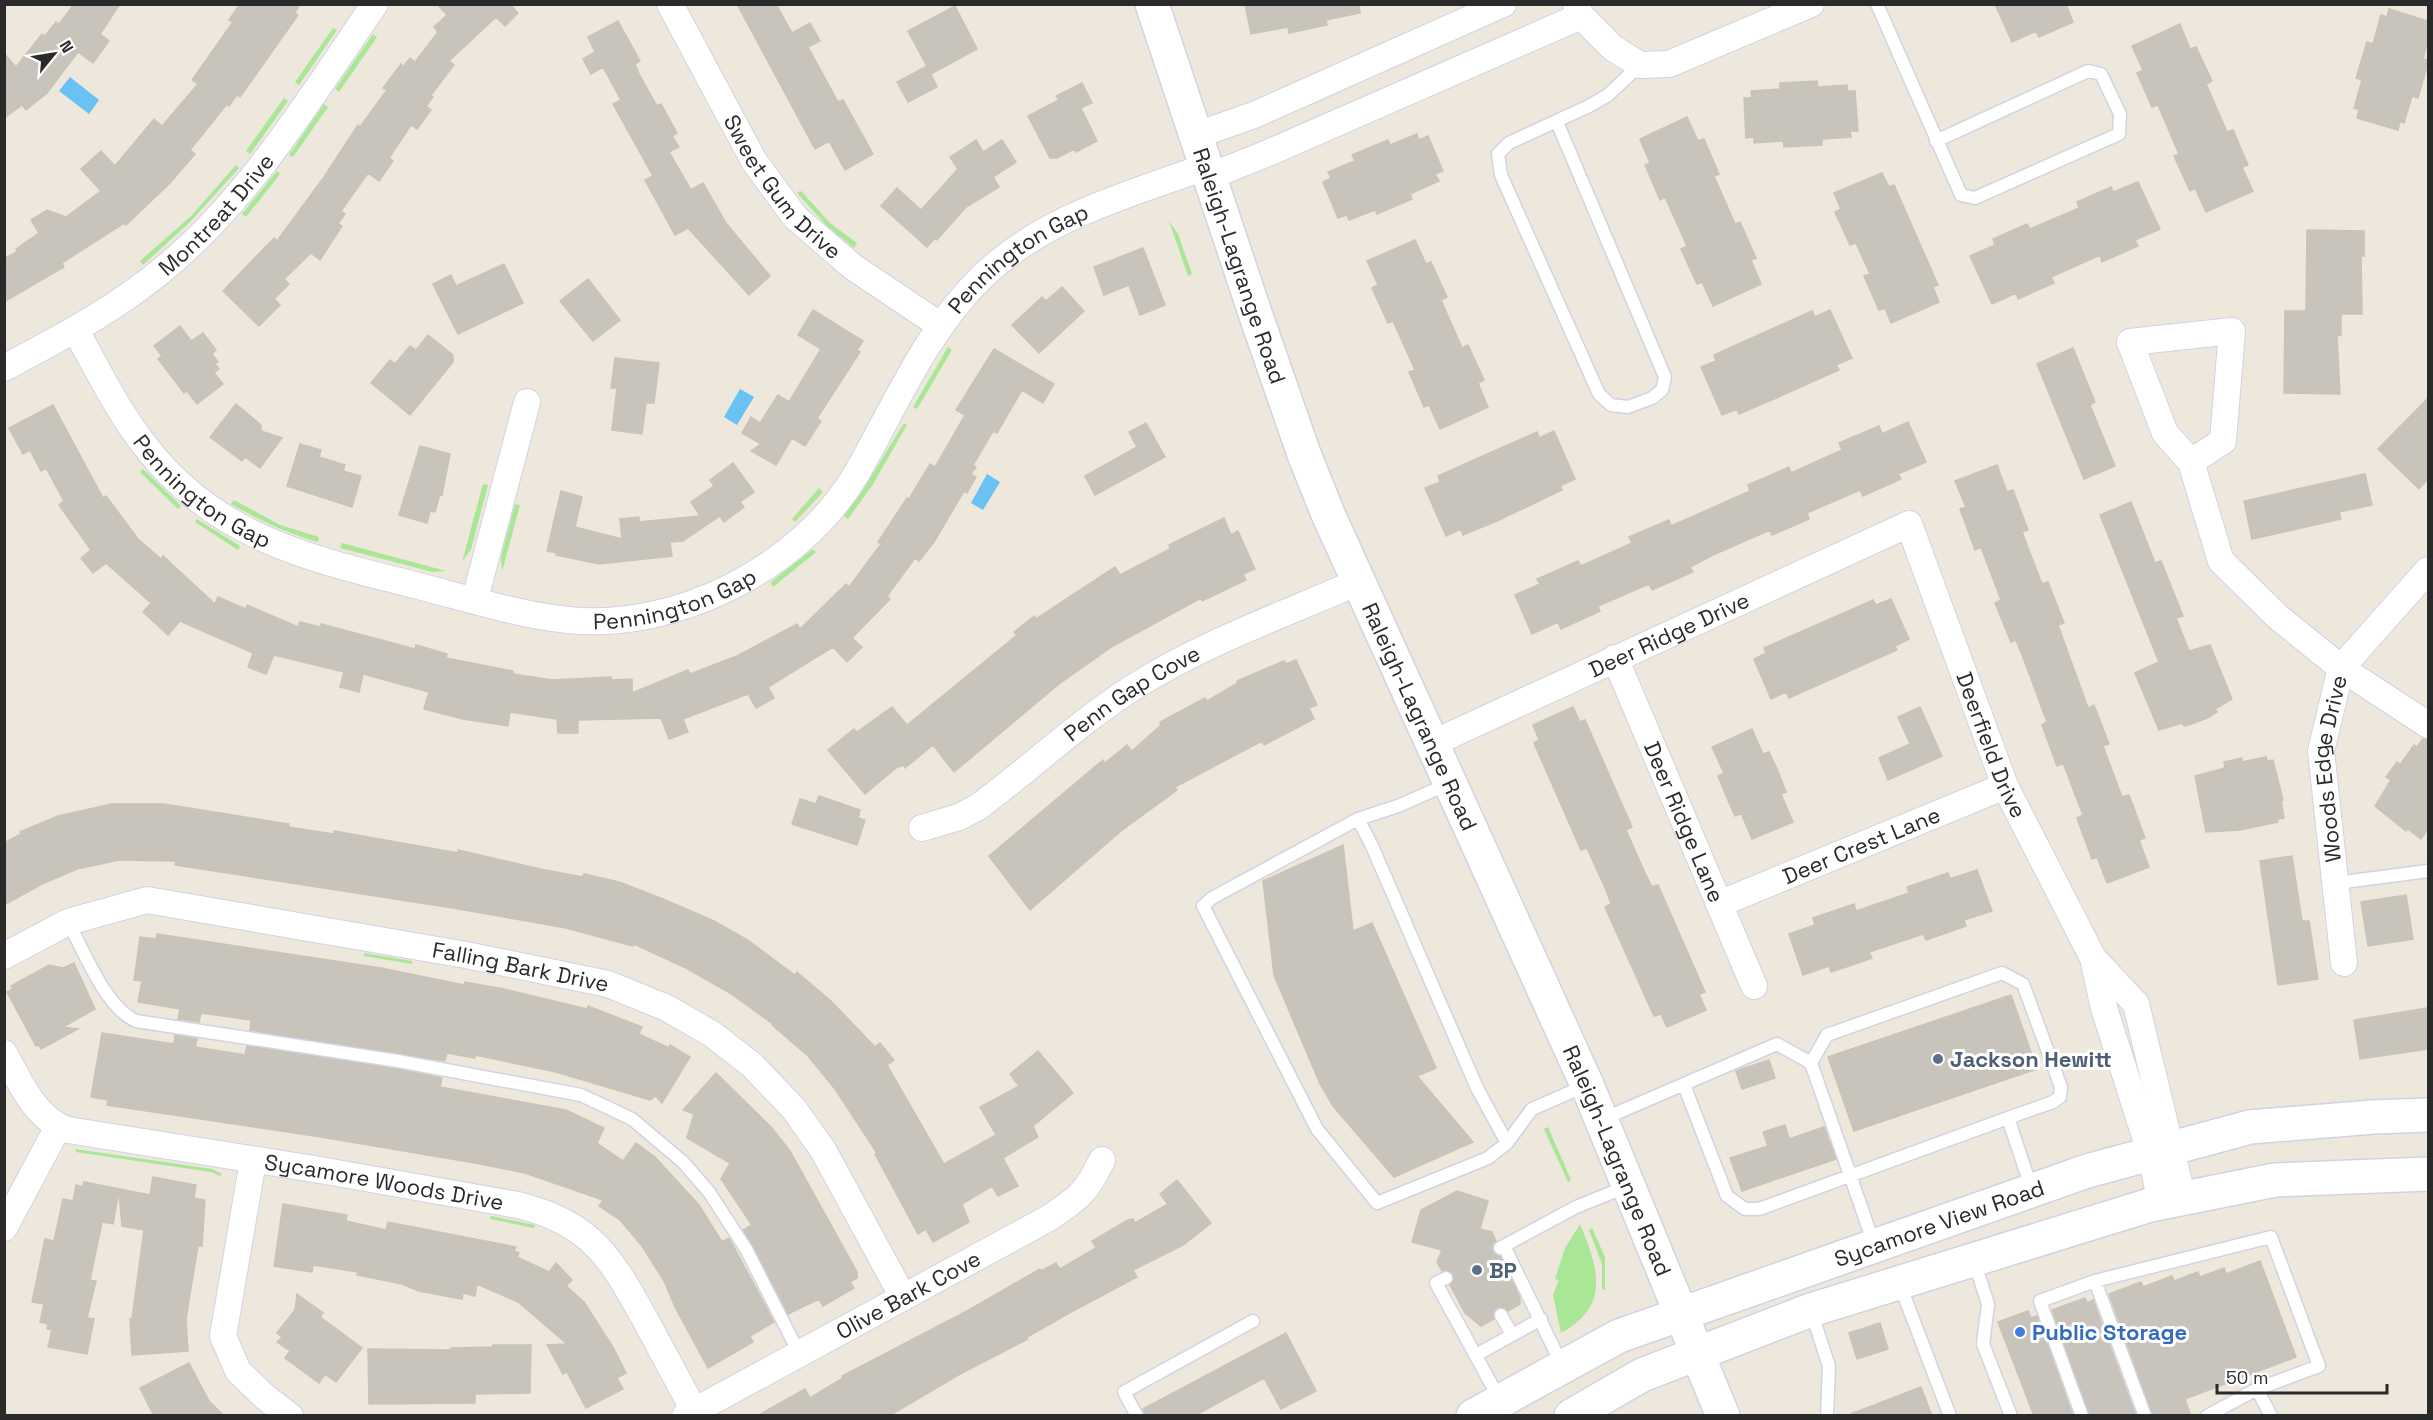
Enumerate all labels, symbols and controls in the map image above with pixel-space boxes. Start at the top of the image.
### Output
north arrow [24,24,84,84]
text: N [55,37,78,57]
street label: Sweet Gum Drive [718,110,848,265]
street label: Raleigh-Lagrange Road [1187,144,1293,387]
street label: Montreat Drive [152,148,280,282]
street label: Pennington Gap [941,197,1093,319]
street label: Pennington Gap [127,429,275,554]
street label: Pennington Gap [593,562,761,635]
street label: Deer Ridge Drive [1584,585,1754,683]
street label: Raleigh-Lagrange Road [1356,598,1484,835]
street label: Penn Gap Cove [1058,639,1205,747]
street label: Deerfield Drive [1950,668,2033,823]
street label: Woods Edge Drive [2306,672,2353,864]
street label: Deer Ridge Lane [1638,737,1731,907]
street label: Deer Crest Lane [1778,800,1944,890]
street label: Falling Bark Drive [430,935,611,998]
street label: Raleigh-Lagrange Road [1557,1041,1678,1280]
place label: Jackson Hewitt [1950,1045,2112,1073]
marker: Jackson Hewitt [1931,1052,1945,1066]
street label: Sycamore Woods Drive [263,1147,506,1216]
street label: Sycamore View Road [1830,1173,2048,1273]
street label: Olive Bark Cove [831,1244,985,1345]
place label: BP [1489,1256,1517,1284]
marker: BP [1470,1263,1484,1277]
place label: Public Storage [2032,1318,2187,1346]
marker: Public Storage [2013,1325,2027,1339]
scale bar [2217,1357,2386,1395]
text: 50 m [2226,1366,2268,1389]

